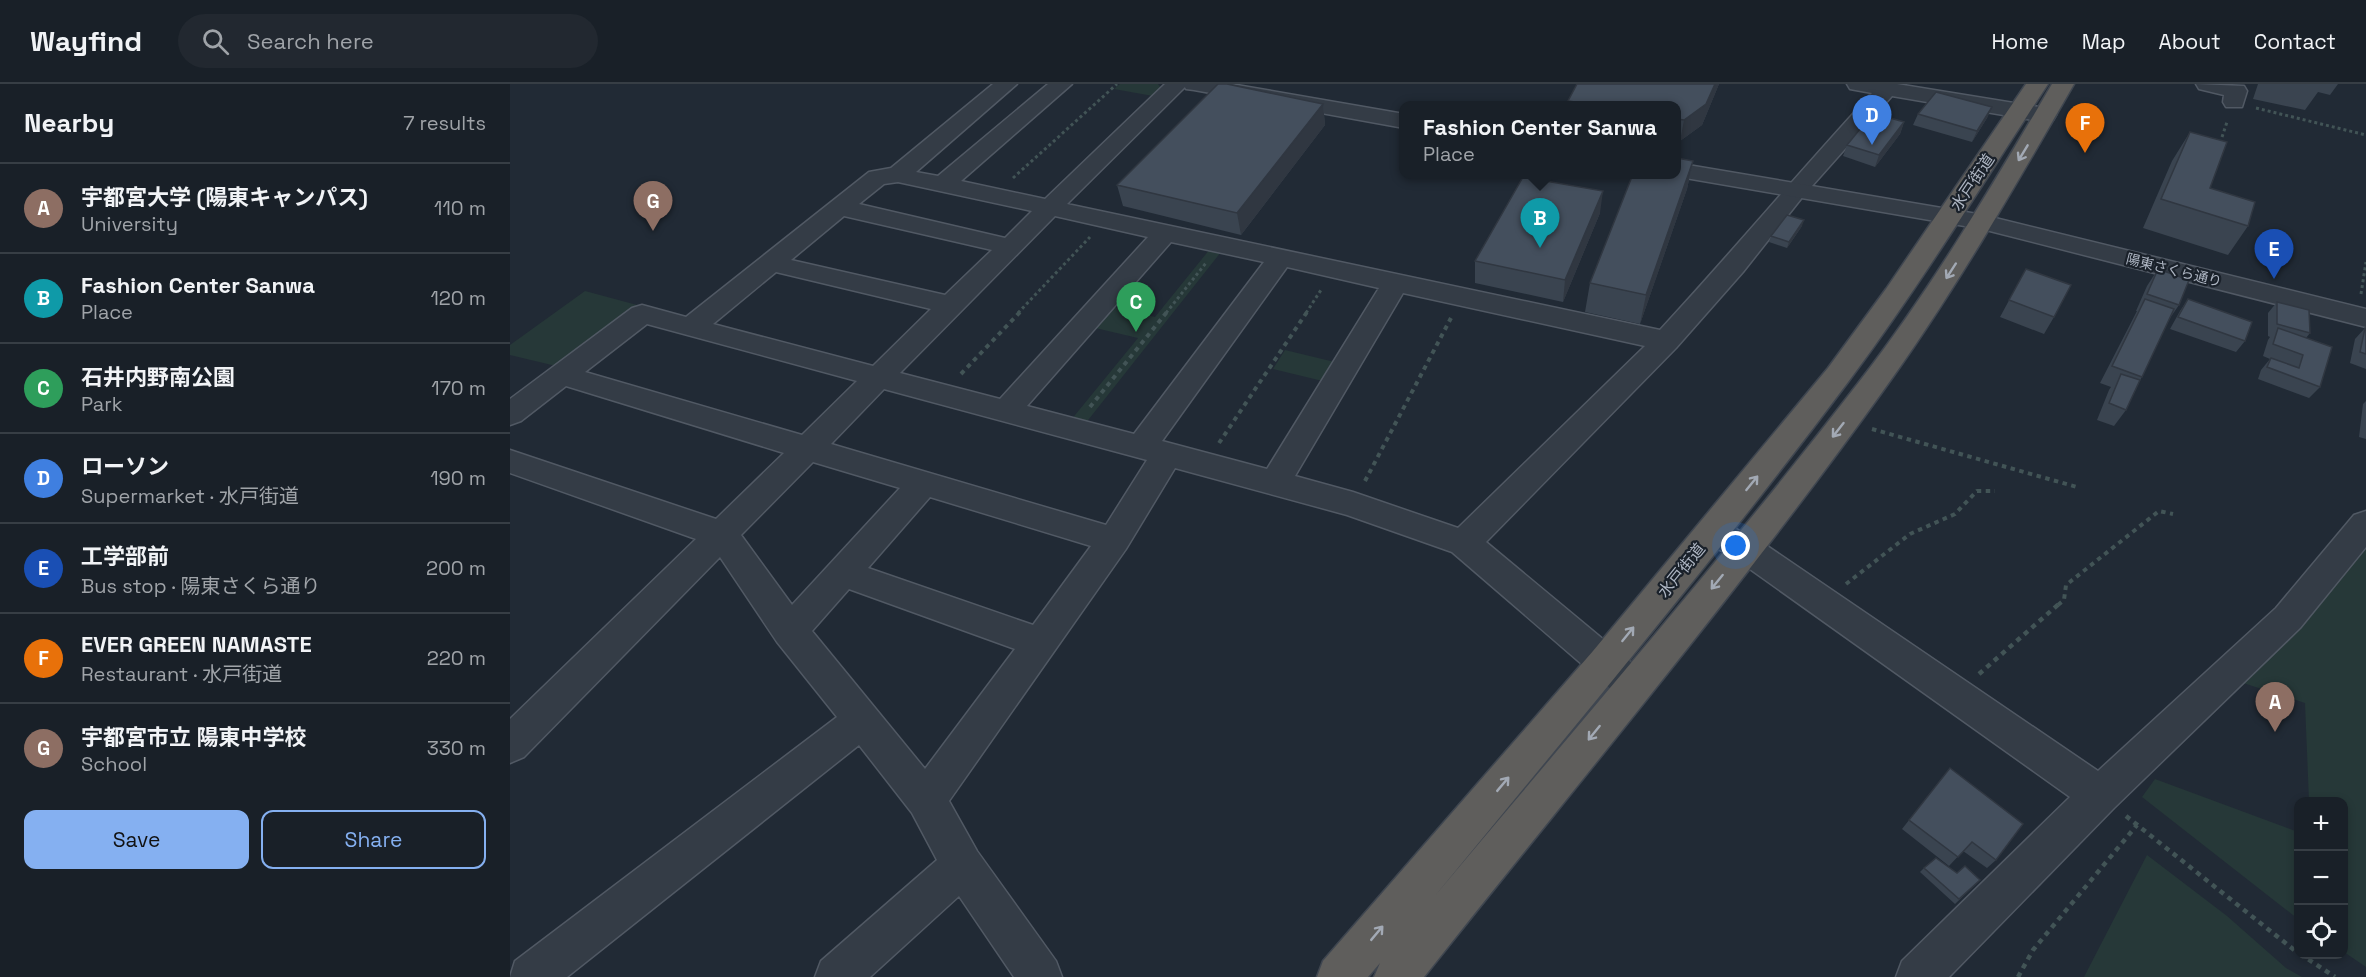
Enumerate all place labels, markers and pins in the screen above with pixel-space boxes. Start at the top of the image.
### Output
pin: D [1852,95,1892,145]
pin: F [2066,104,2104,153]
pin: G [634,182,672,231]
pin: B [1520,198,1560,248]
pin: E [2254,230,2294,279]
pin: C [1116,282,1156,332]
pin: A [2256,682,2294,732]

